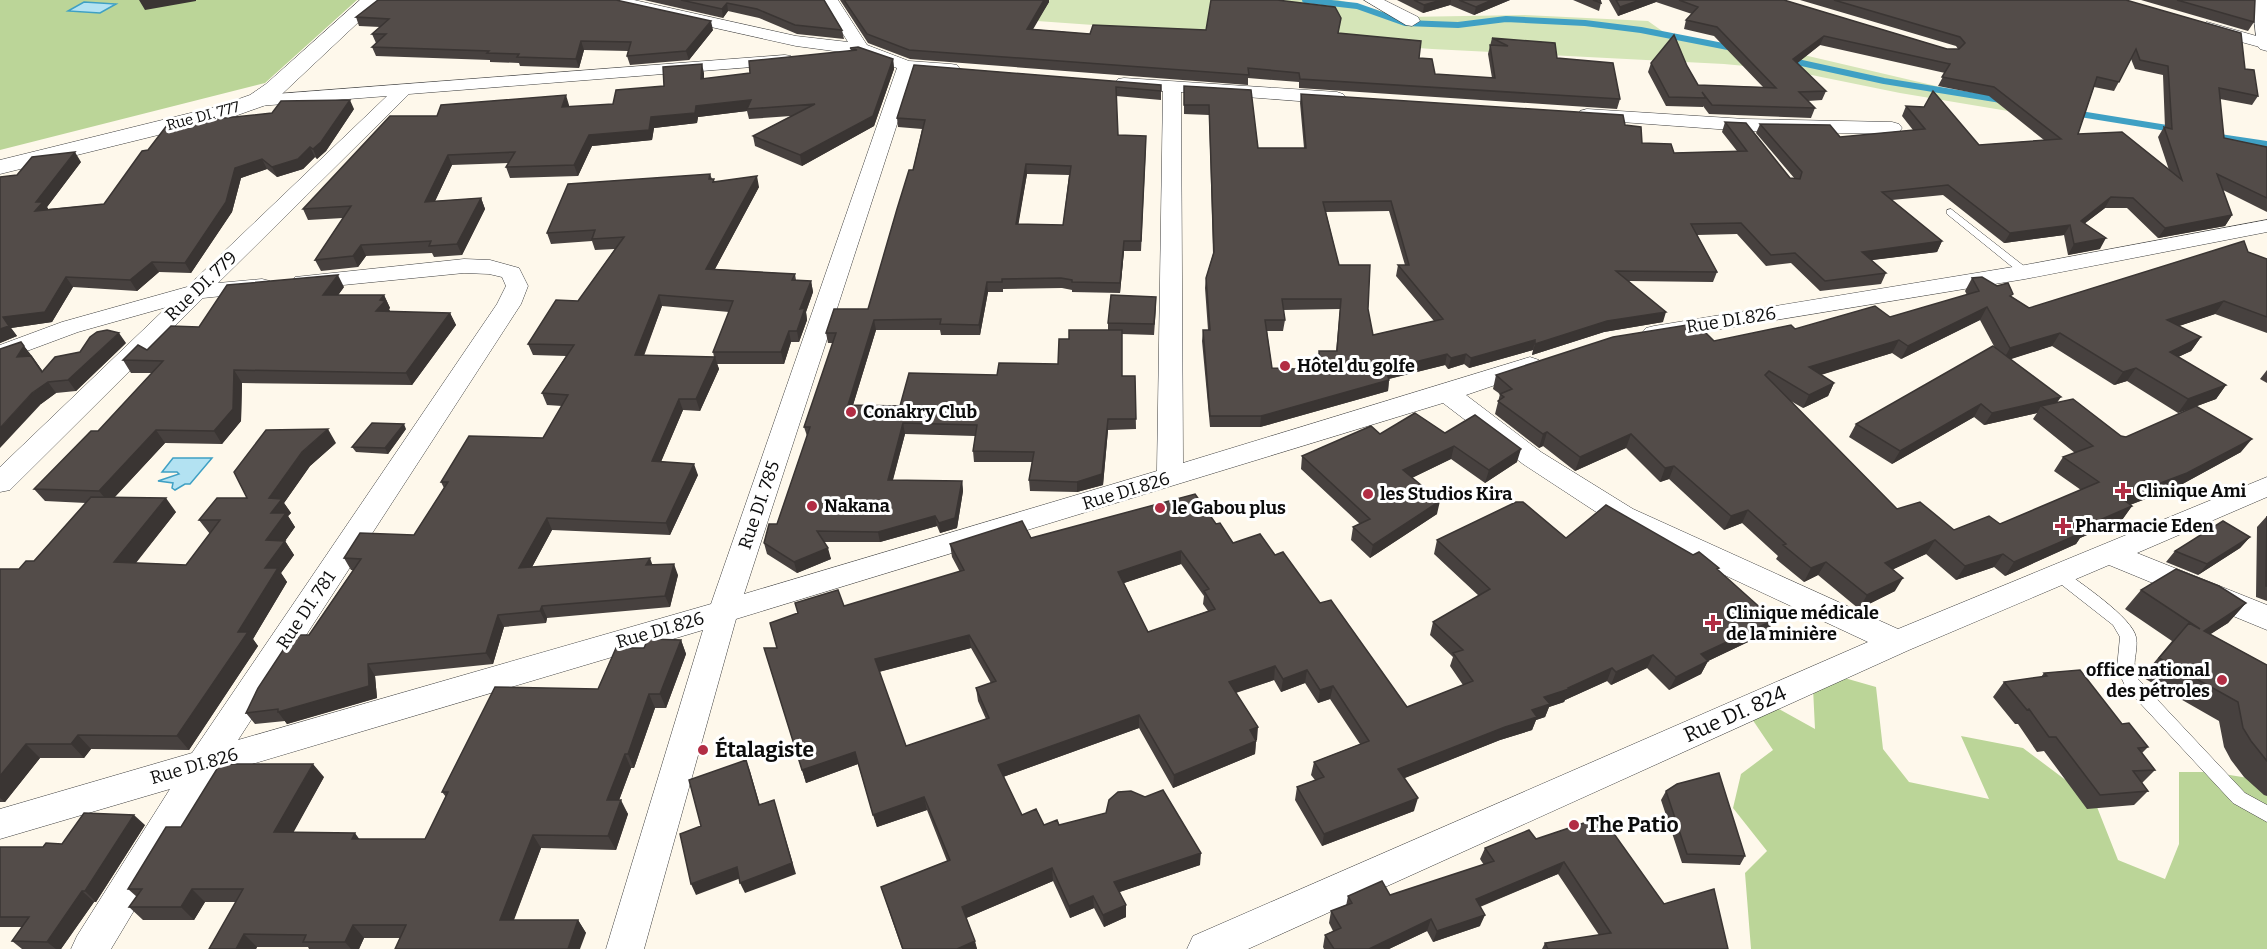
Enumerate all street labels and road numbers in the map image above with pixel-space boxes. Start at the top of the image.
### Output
street label: Rue DI. 777 [164,97,242,134]
street label: Rue DI. 779 [161,246,241,326]
street label: Rue DI.826 [1685,302,1777,338]
street label: Rue DI. 785 [734,458,784,552]
street label: Rue DI.826 [1080,467,1172,515]
street label: Rue DI. 781 [272,566,341,653]
street label: Rue DI.826 [614,607,706,653]
street label: Rue DI. 824 [1680,680,1790,748]
street label: Rue DI.826 [148,743,240,789]

